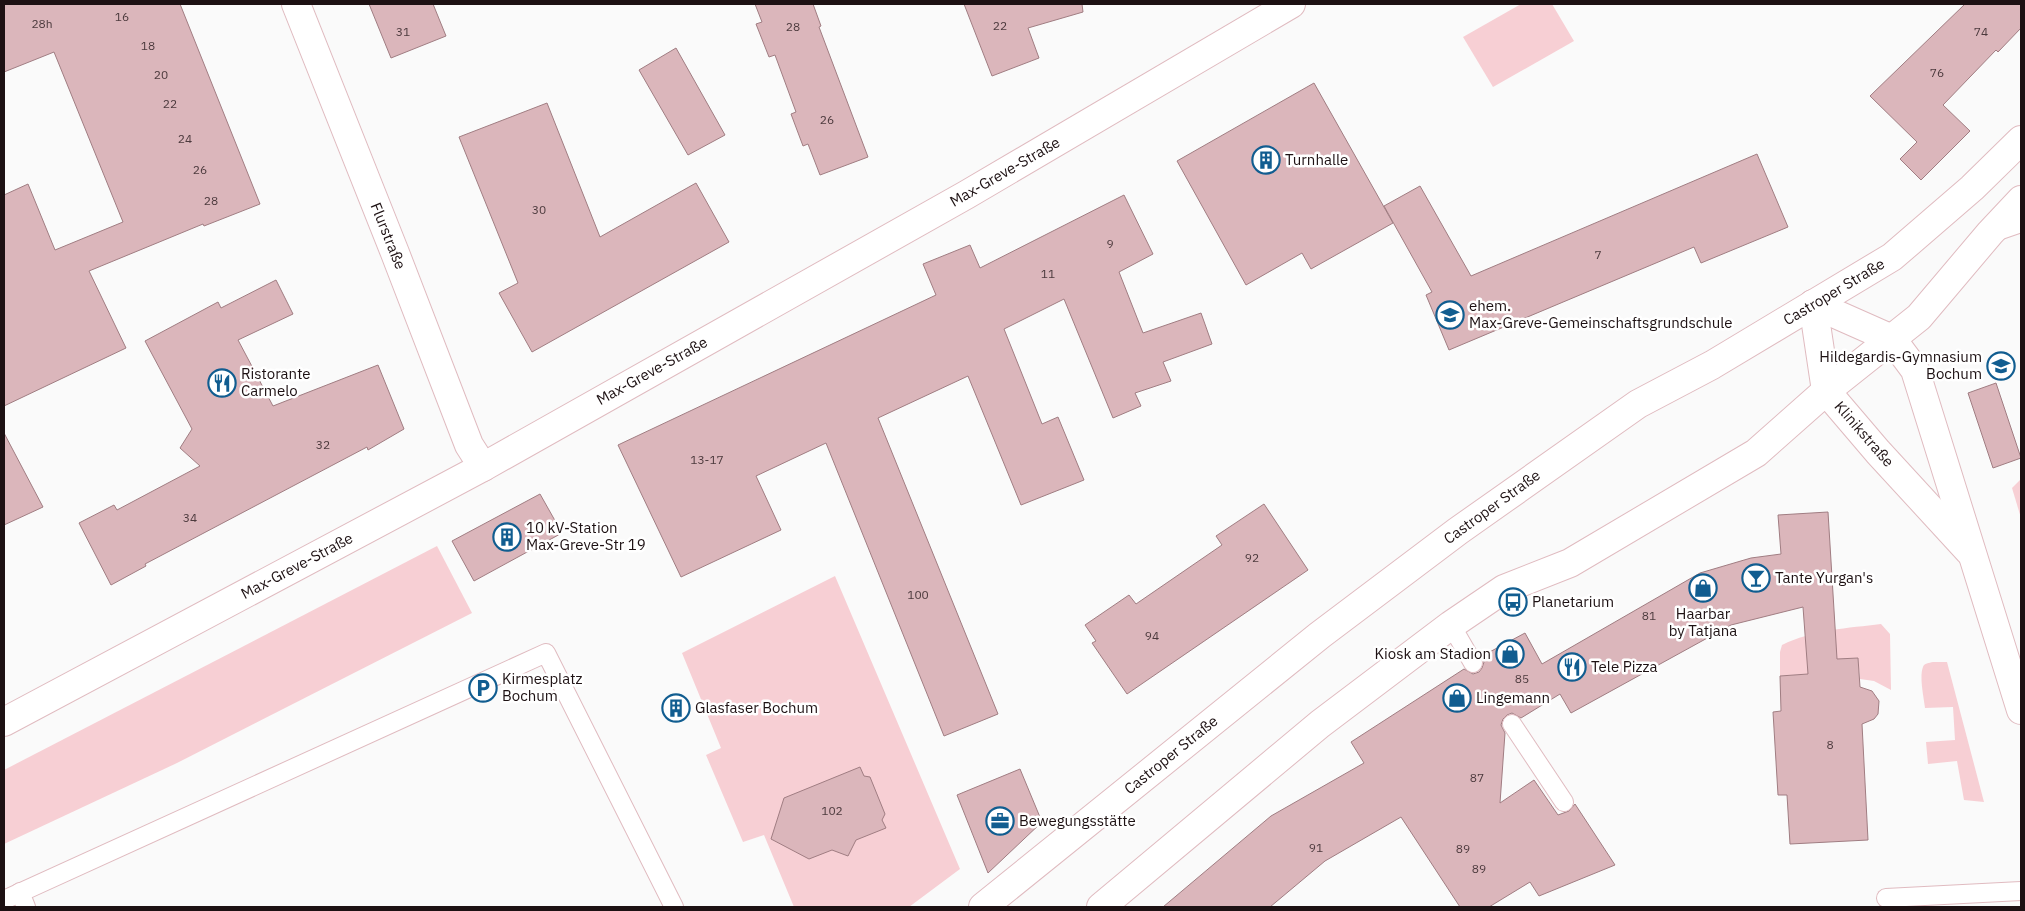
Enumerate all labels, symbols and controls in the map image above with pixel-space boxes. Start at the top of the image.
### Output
house number: 16 [115,9,129,24]
house number: 28h [31,16,53,31]
house number: 22 [993,18,1007,33]
house number: 28 [786,19,800,34]
house number: 31 [396,24,410,39]
house number: 74 [1974,24,1988,39]
house number: 18 [141,38,155,53]
house number: 76 [1930,65,1944,80]
house number: 20 [154,67,168,82]
house number: 22 [163,96,177,111]
house number: 26 [820,112,834,127]
house number: 24 [178,131,192,146]
street label: Max-Greve-Straße [946,132,1063,211]
building icon: Turnhalle [1251,145,1281,175]
place label: Turnhalle [1285,150,1348,169]
house number: 26 [193,162,207,177]
house number: 28 [204,193,218,208]
street label: Flurstraße [366,200,410,272]
house number: 30 [532,202,546,217]
house number: 9 [1106,236,1114,251]
house number: 7 [1594,247,1602,262]
street label: Castroper Straße [1780,254,1888,329]
house number: 11 [1041,266,1055,281]
place label: ehem. Max-Greve-Gemeinschaftsgrundschule [1469,296,1733,332]
school or university icon: ehem. Max-Greve-Gemeinschaftsgrundschule [1435,300,1465,330]
street label: Max-Greve-Straße [593,332,711,409]
place label: Hildegardis-Gymnasium Bochum [1819,347,1982,383]
school or university icon: Hildegardis-Gymnasium Bochum [1986,351,2016,381]
place label: Ristorante Carmelo [241,364,311,400]
restaurant icon: Ristorante Carmelo [207,368,237,398]
street label: Klinikstraße [1831,397,1898,471]
house number: 32 [316,437,330,452]
house number: 13-17 [690,452,724,467]
street label: Castroper Straße [1440,465,1544,548]
house number: 34 [183,510,197,525]
place label: 10 kV-Station Max-Greve-Str 19 [526,518,646,554]
building icon: 10 kV-Station Max-Greve-Str 19 [492,522,522,552]
street label: Max-Greve-Straße [238,528,356,603]
house number: 92 [1245,550,1259,565]
bar icon: Tante Yurgan's [1741,563,1771,593]
place label: Tante Yurgan's [1775,568,1873,587]
shop icon: Haarbar by Tatjana [1688,573,1718,603]
house number: 100 [907,587,929,602]
bus stop icon: Planetarium [1498,587,1528,617]
place label: Planetarium [1532,592,1614,611]
place label: Haarbar by Tatjana [1669,604,1737,640]
house number: 81 [1642,608,1656,623]
house number: 94 [1145,628,1159,643]
shop icon: Kiosk am Stadion [1495,639,1525,669]
place label: Kiosk am Stadion [1375,644,1491,663]
restaurant icon: Tele Pizza [1557,652,1587,682]
place label: Tele Pizza [1591,657,1657,676]
place label: Kirmesplatz Bochum [502,669,582,705]
house number: 85 [1515,671,1529,686]
parking icon: Kirmesplatz Bochum [468,673,498,703]
shop icon: Lingemann [1442,683,1472,713]
place label: Lingemann [1476,688,1550,707]
building icon: Glasfaser Bochum [661,693,691,723]
place label: Glasfaser Bochum [695,698,818,717]
street label: Castroper Straße [1120,711,1221,798]
house number: 8 [1826,737,1834,752]
house number: 87 [1470,770,1484,785]
house number: 102 [821,803,843,818]
office icon: Bewegungsstätte [985,806,1015,836]
place label: Bewegungsstätte [1019,811,1136,830]
house number: 91 [1309,840,1323,855]
house number: 89 [1456,841,1470,856]
house number: 89 [1472,861,1486,876]

